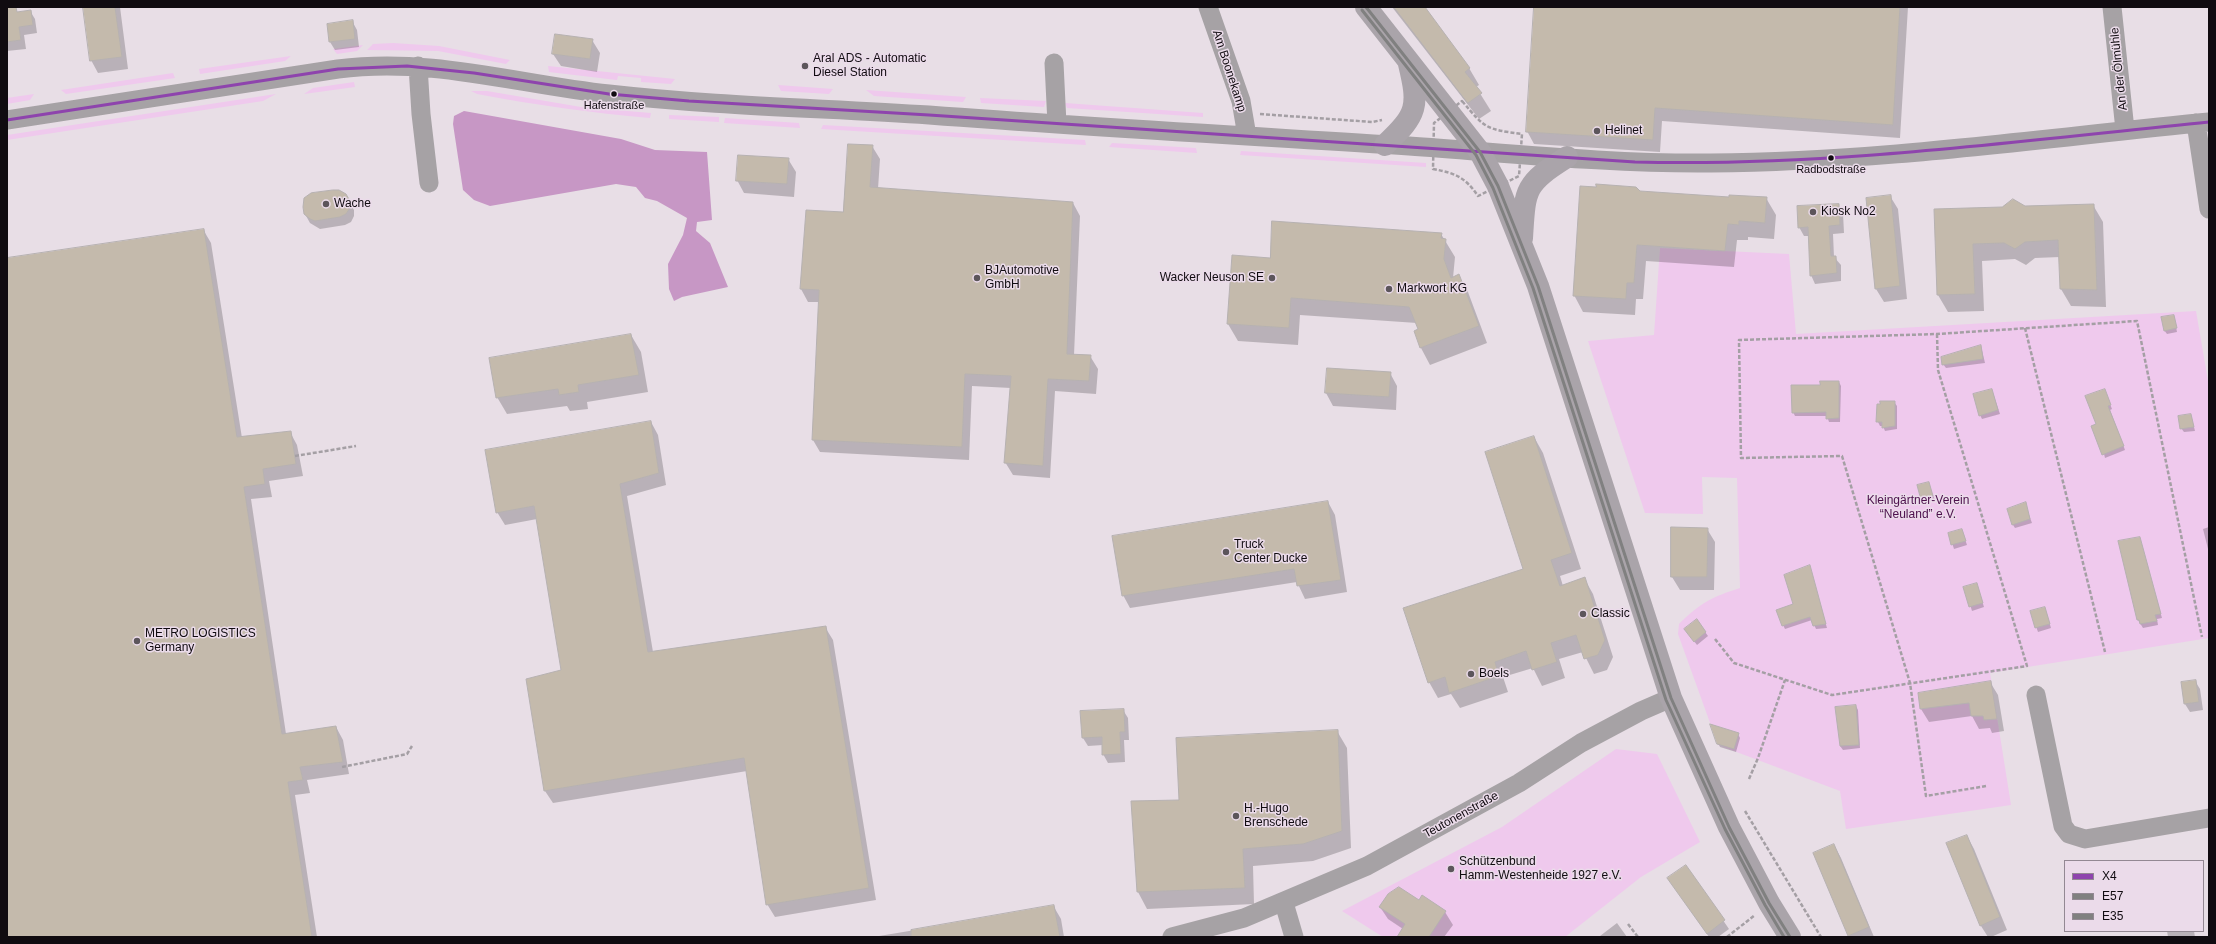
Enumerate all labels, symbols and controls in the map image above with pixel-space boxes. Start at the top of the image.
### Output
street label: An der Ölmühle [2107,27,2131,111]
street label: Am Boonekamp [1209,28,1249,114]
place label: Aral ADS - Automatic Diesel Station [813,52,926,80]
marker: Aral ADS - Automatic Diesel Station [800,61,810,71]
marker: Hafenstraße [609,89,619,99]
place label: Hafenstraße [584,99,644,113]
place label: Helinet [1605,124,1642,138]
marker: Helinet [1592,126,1602,136]
marker: Radbodstraße [1826,153,1836,163]
place label: Radbodstraße [1796,163,1866,177]
place label: Wache [334,197,371,211]
marker: Wache [321,199,331,209]
place label: Kiosk No2 [1821,205,1876,219]
marker: Kiosk No2 [1808,207,1818,217]
place label: BJAutomotive GmbH [985,264,1059,292]
place label: Wacker Neuson SE [1160,271,1264,285]
marker: BJAutomotive GmbH [972,273,982,283]
marker: Wacker Neuson SE [1267,273,1277,283]
place label: Markwort KG [1397,282,1467,296]
marker: Markwort KG [1384,284,1394,294]
park label: Kleingärtner-Verein “Neuland” e.V. [1867,494,1969,522]
place label: Truck Center Ducke [1234,538,1307,566]
marker: Truck Center Ducke [1221,547,1231,557]
place label: Classic [1591,607,1630,621]
marker: Classic [1578,609,1588,619]
place label: METRO LOGISTICS Germany [145,627,256,655]
marker: METRO LOGISTICS Germany [132,636,142,646]
place label: Boels [1479,667,1509,681]
marker: Boels [1466,669,1476,679]
street label: Teutonenstraße [1421,788,1501,842]
place label: H.-Hugo Brenschede [1244,802,1308,830]
marker: H.-Hugo Brenschede [1231,811,1241,821]
place label: Schützenbund Hamm-Westenheide 1927 e.V. [1459,855,1622,883]
legend [2064,860,2204,932]
marker: Schützenbund Hamm-Westenheide 1927 e.V. [1446,864,1456,874]
text: X4 [2102,869,2117,883]
text: E57 [2102,889,2123,903]
text: E35 [2102,909,2123,923]

